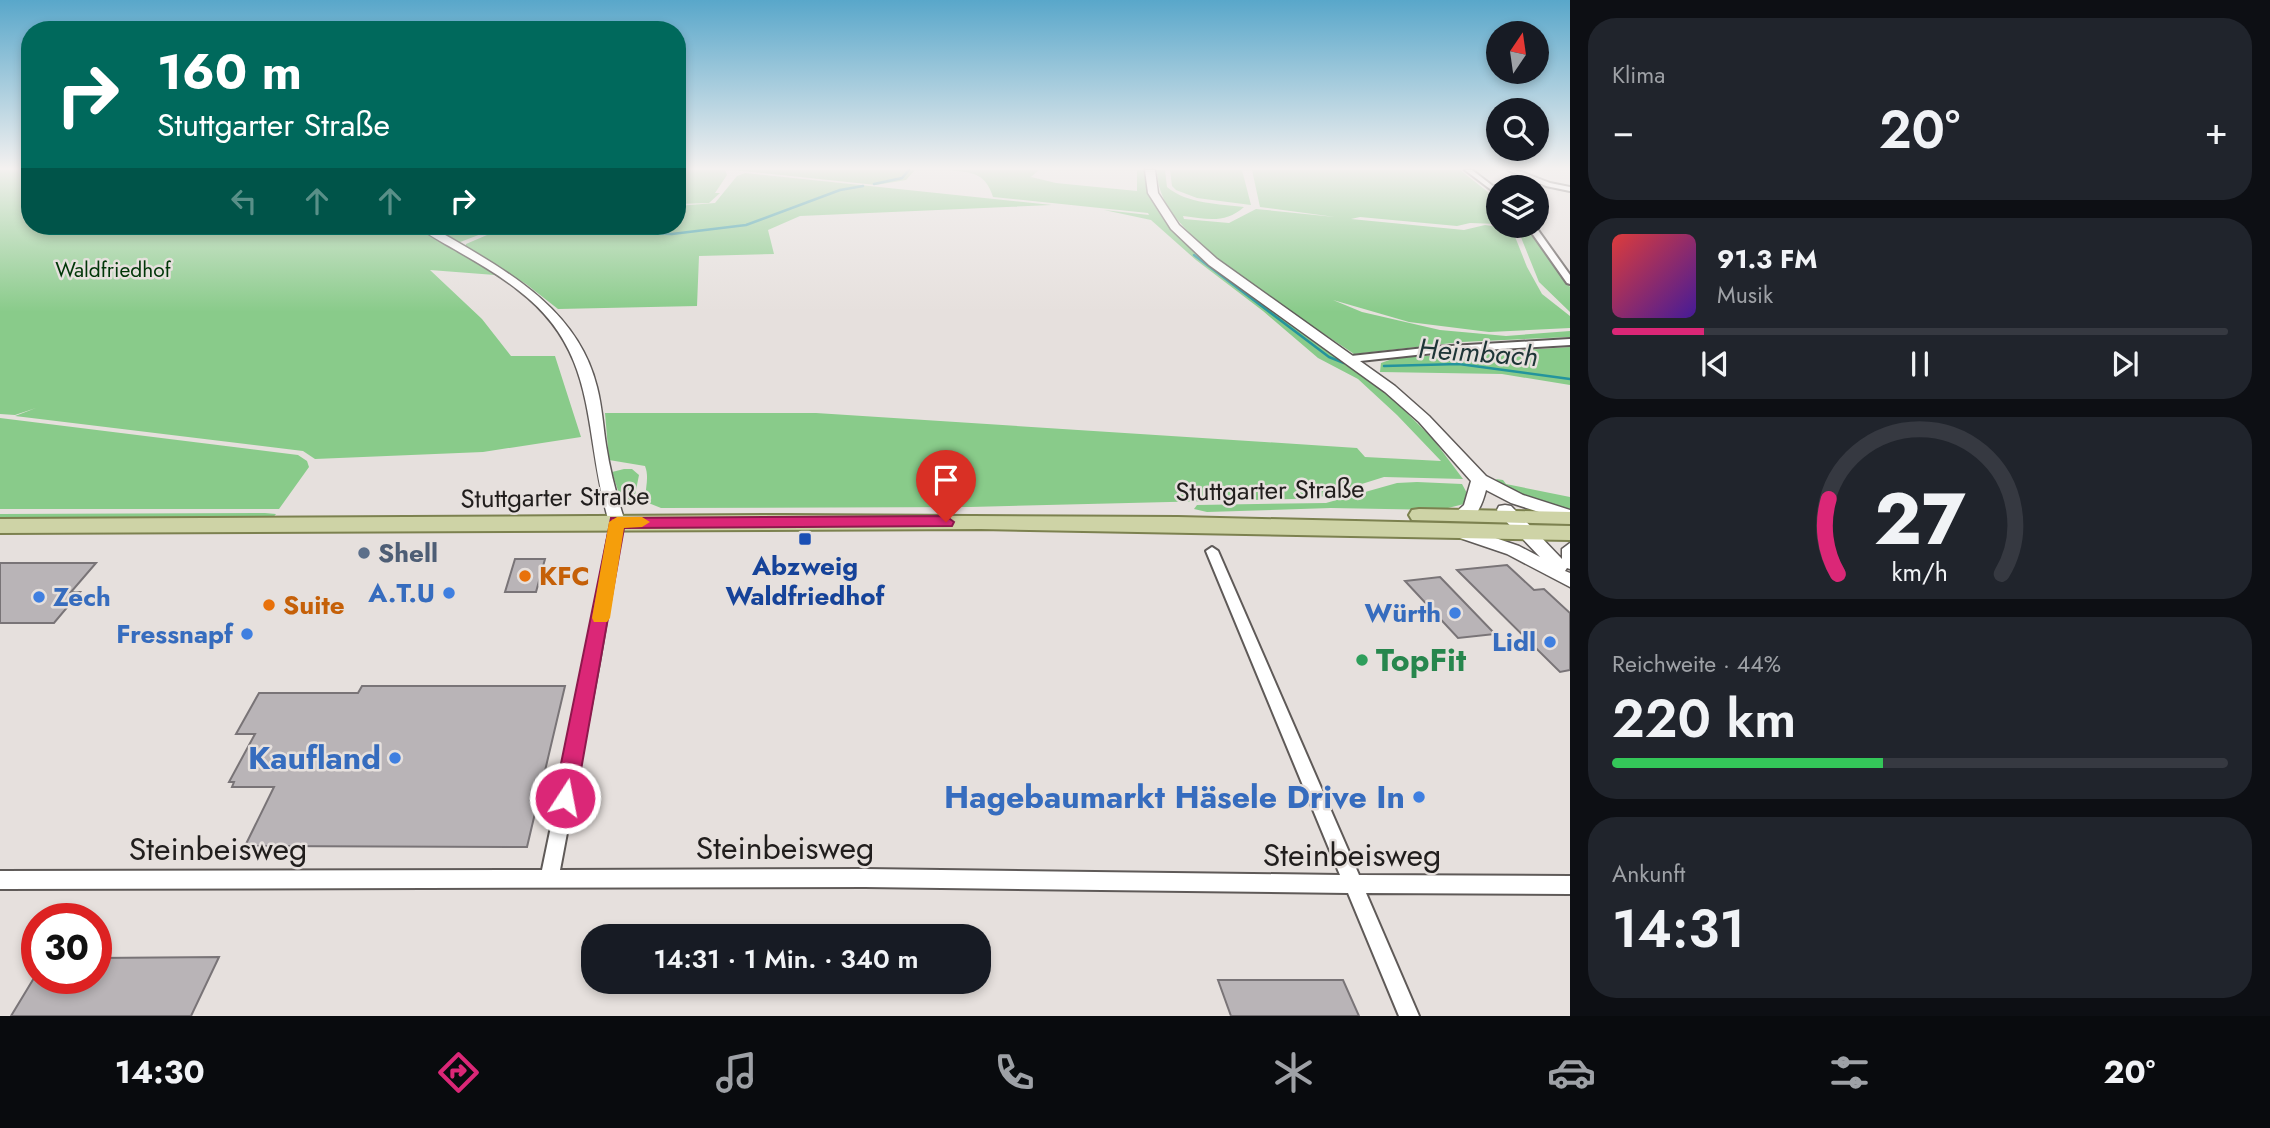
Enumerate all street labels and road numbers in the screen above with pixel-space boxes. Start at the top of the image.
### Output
street label: Stuttgarter Straße [1175,469,1365,511]
street label: Stuttgarter Straße [460,476,650,518]
street label: Steinbeisweg [696,825,874,871]
street label: Steinbeisweg [129,826,307,872]
street label: Steinbeisweg [1263,832,1441,878]

